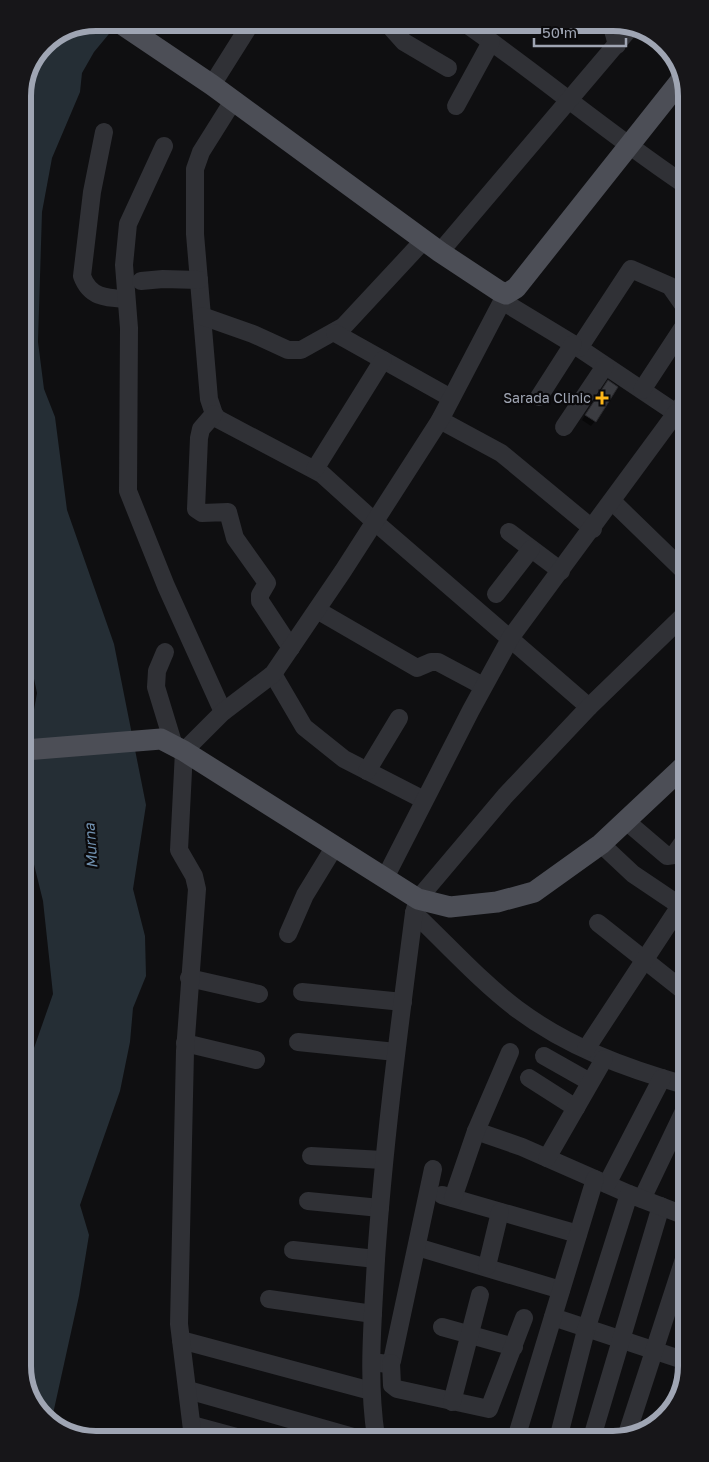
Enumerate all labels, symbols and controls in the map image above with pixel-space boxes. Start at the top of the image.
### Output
scale bar [534,15,626,47]
text: 50 m [542,23,577,41]
place label: Sarada Clinic [503,389,591,406]
marker: Sarada Clinic [595,391,609,405]
water label: Murna [79,822,101,869]

